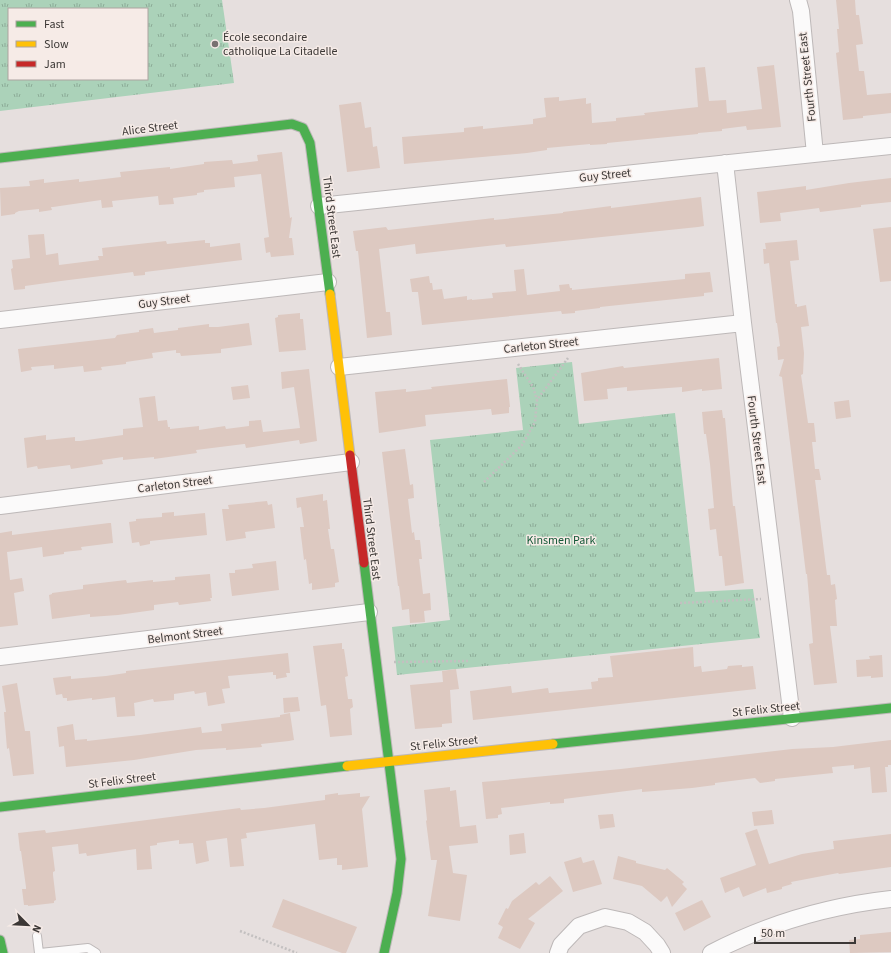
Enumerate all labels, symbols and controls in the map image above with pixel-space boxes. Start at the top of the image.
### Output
legend [8,8,148,80]
text: Fast [44,16,64,33]
place label: École secondaire catholique La Citadelle [223,29,338,60]
street label: Fourth Street East [794,31,821,122]
text: Slow [44,36,69,53]
marker: École secondaire catholique La Citadelle [210,39,220,49]
text: Jam [44,56,66,73]
street label: Alice Street [121,117,179,140]
street label: Guy Street [578,164,632,187]
street label: Third Street East [318,175,345,259]
street label: Guy Street [137,290,191,313]
street label: Carleton Street [503,333,579,358]
street label: Fourth Street East [743,395,770,486]
street label: Carleton Street [137,471,214,498]
street label: Third Street East [358,497,385,581]
park label: Kinsmen Park [527,532,595,549]
street label: Belmont Street [147,622,224,649]
street label: St Felix Street [731,697,801,722]
street label: St Felix Street [409,731,479,756]
street label: St Felix Street [87,768,157,793]
north arrow [8,905,48,945]
scale bar [755,919,855,945]
text: N [28,922,45,935]
text: 50 m [761,925,785,942]

